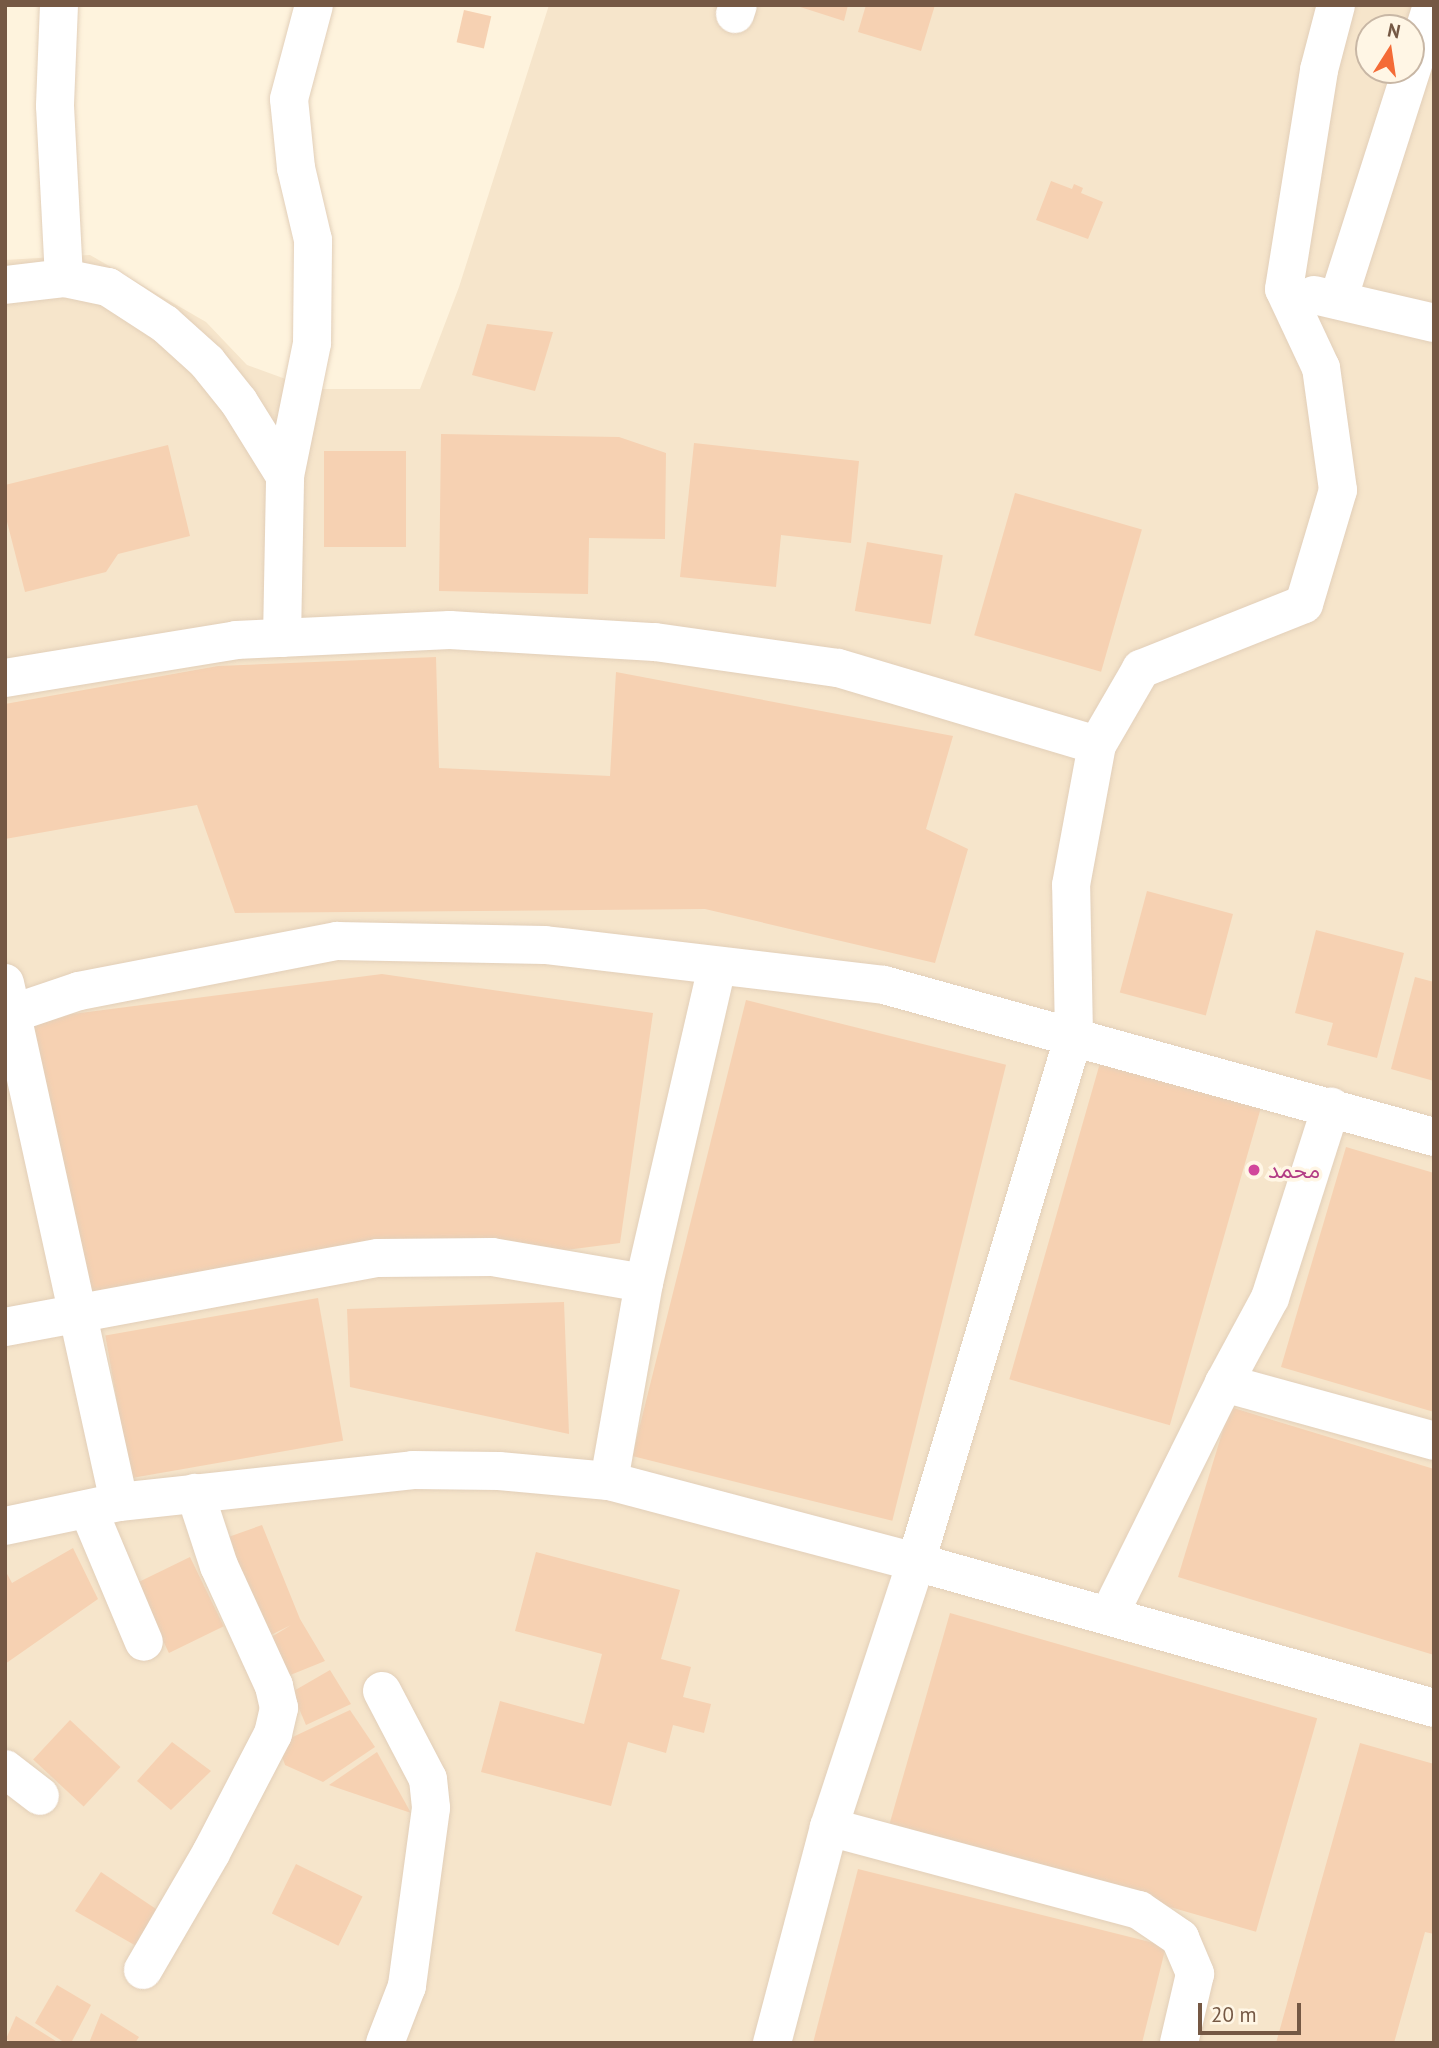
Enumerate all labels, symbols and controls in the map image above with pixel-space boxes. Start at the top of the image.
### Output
north arrow [1355,14,1425,84]
text: N [1385,17,1403,43]
place label: محمد [1268,1156,1320,1184]
marker: محمد [1246,1162,1262,1178]
scale bar [1201,1988,1304,2032]
text: 20 m [1211,2001,1257,2028]

